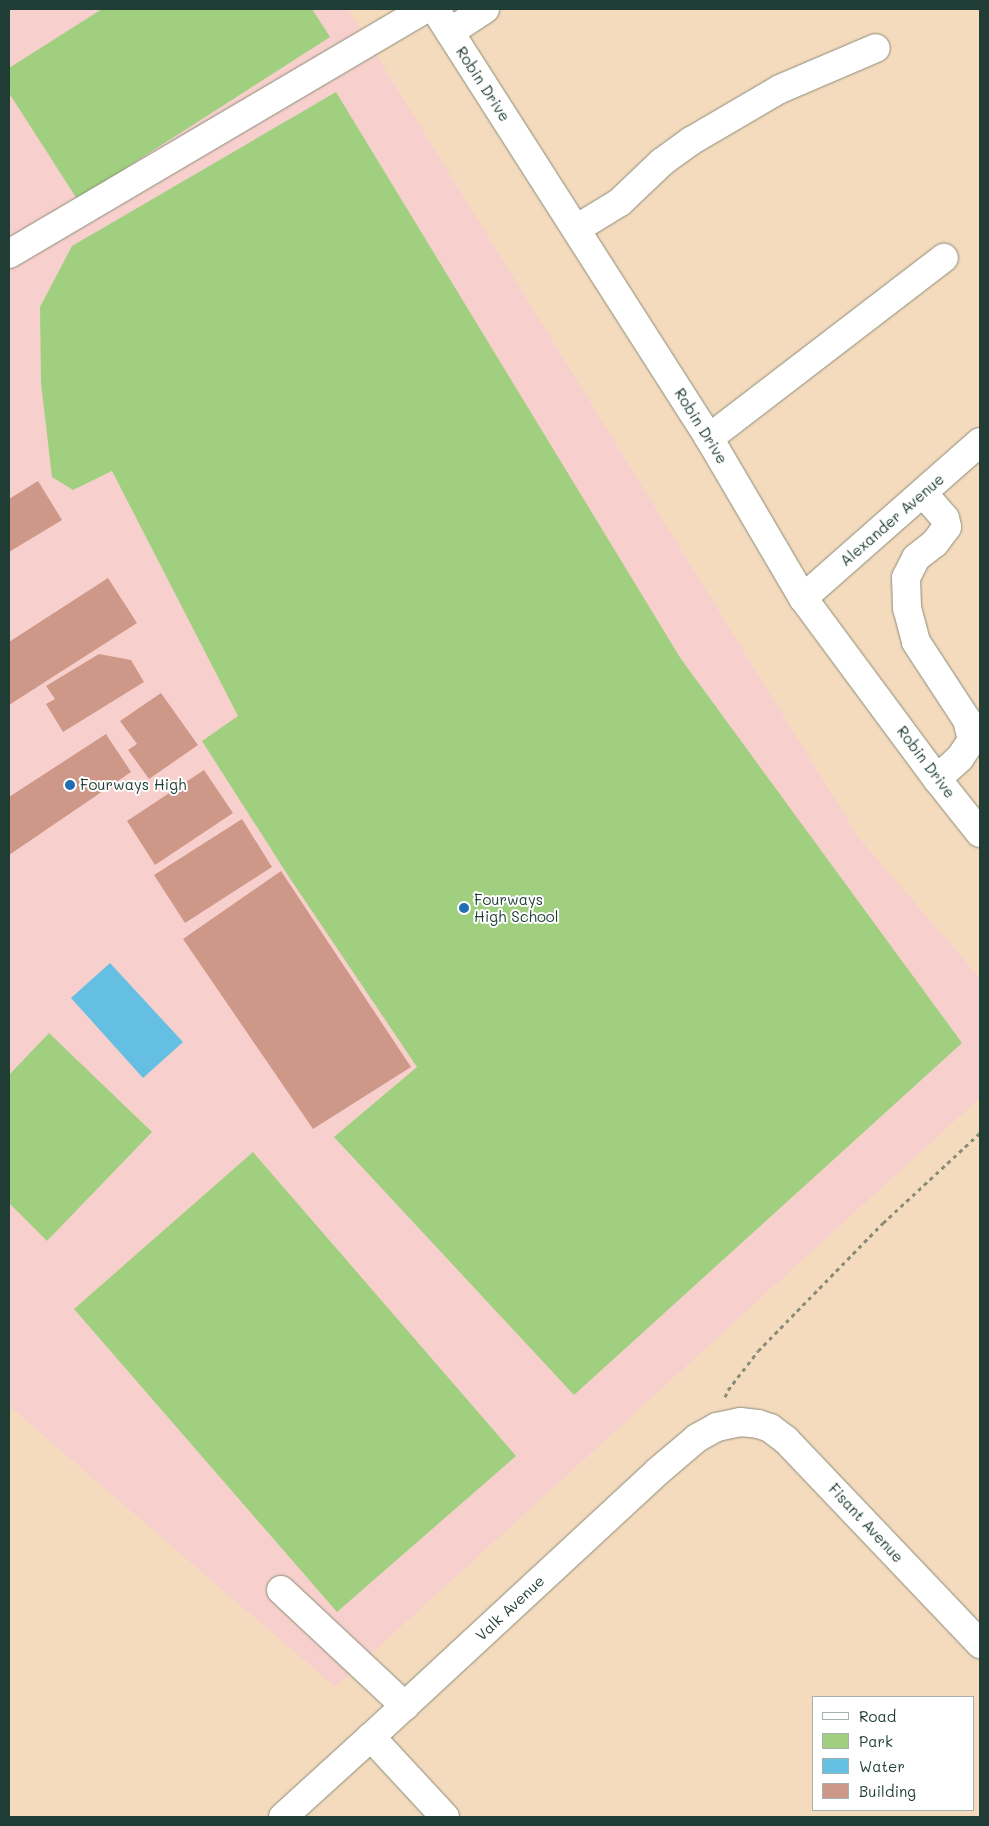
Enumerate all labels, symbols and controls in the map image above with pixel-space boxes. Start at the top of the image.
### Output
street label: Robin Drive [452,43,514,125]
street label: Robin Drive [671,385,731,467]
street label: Alexander Avenue [836,470,948,570]
street label: Robin Drive [893,722,959,802]
place label: Fourways High [80,776,186,794]
marker: Fourways High [64,779,76,791]
place label: Fourways High School [474,890,559,925]
marker: Fourways High School [458,902,470,914]
street label: Fisant Avenue [825,1480,907,1566]
street label: Valk Avenue [472,1572,548,1644]
legend [812,1696,974,1811]
text: Road [859,1706,896,1726]
text: Park [859,1731,893,1751]
text: Water [859,1756,905,1776]
text: Building [859,1781,916,1801]

